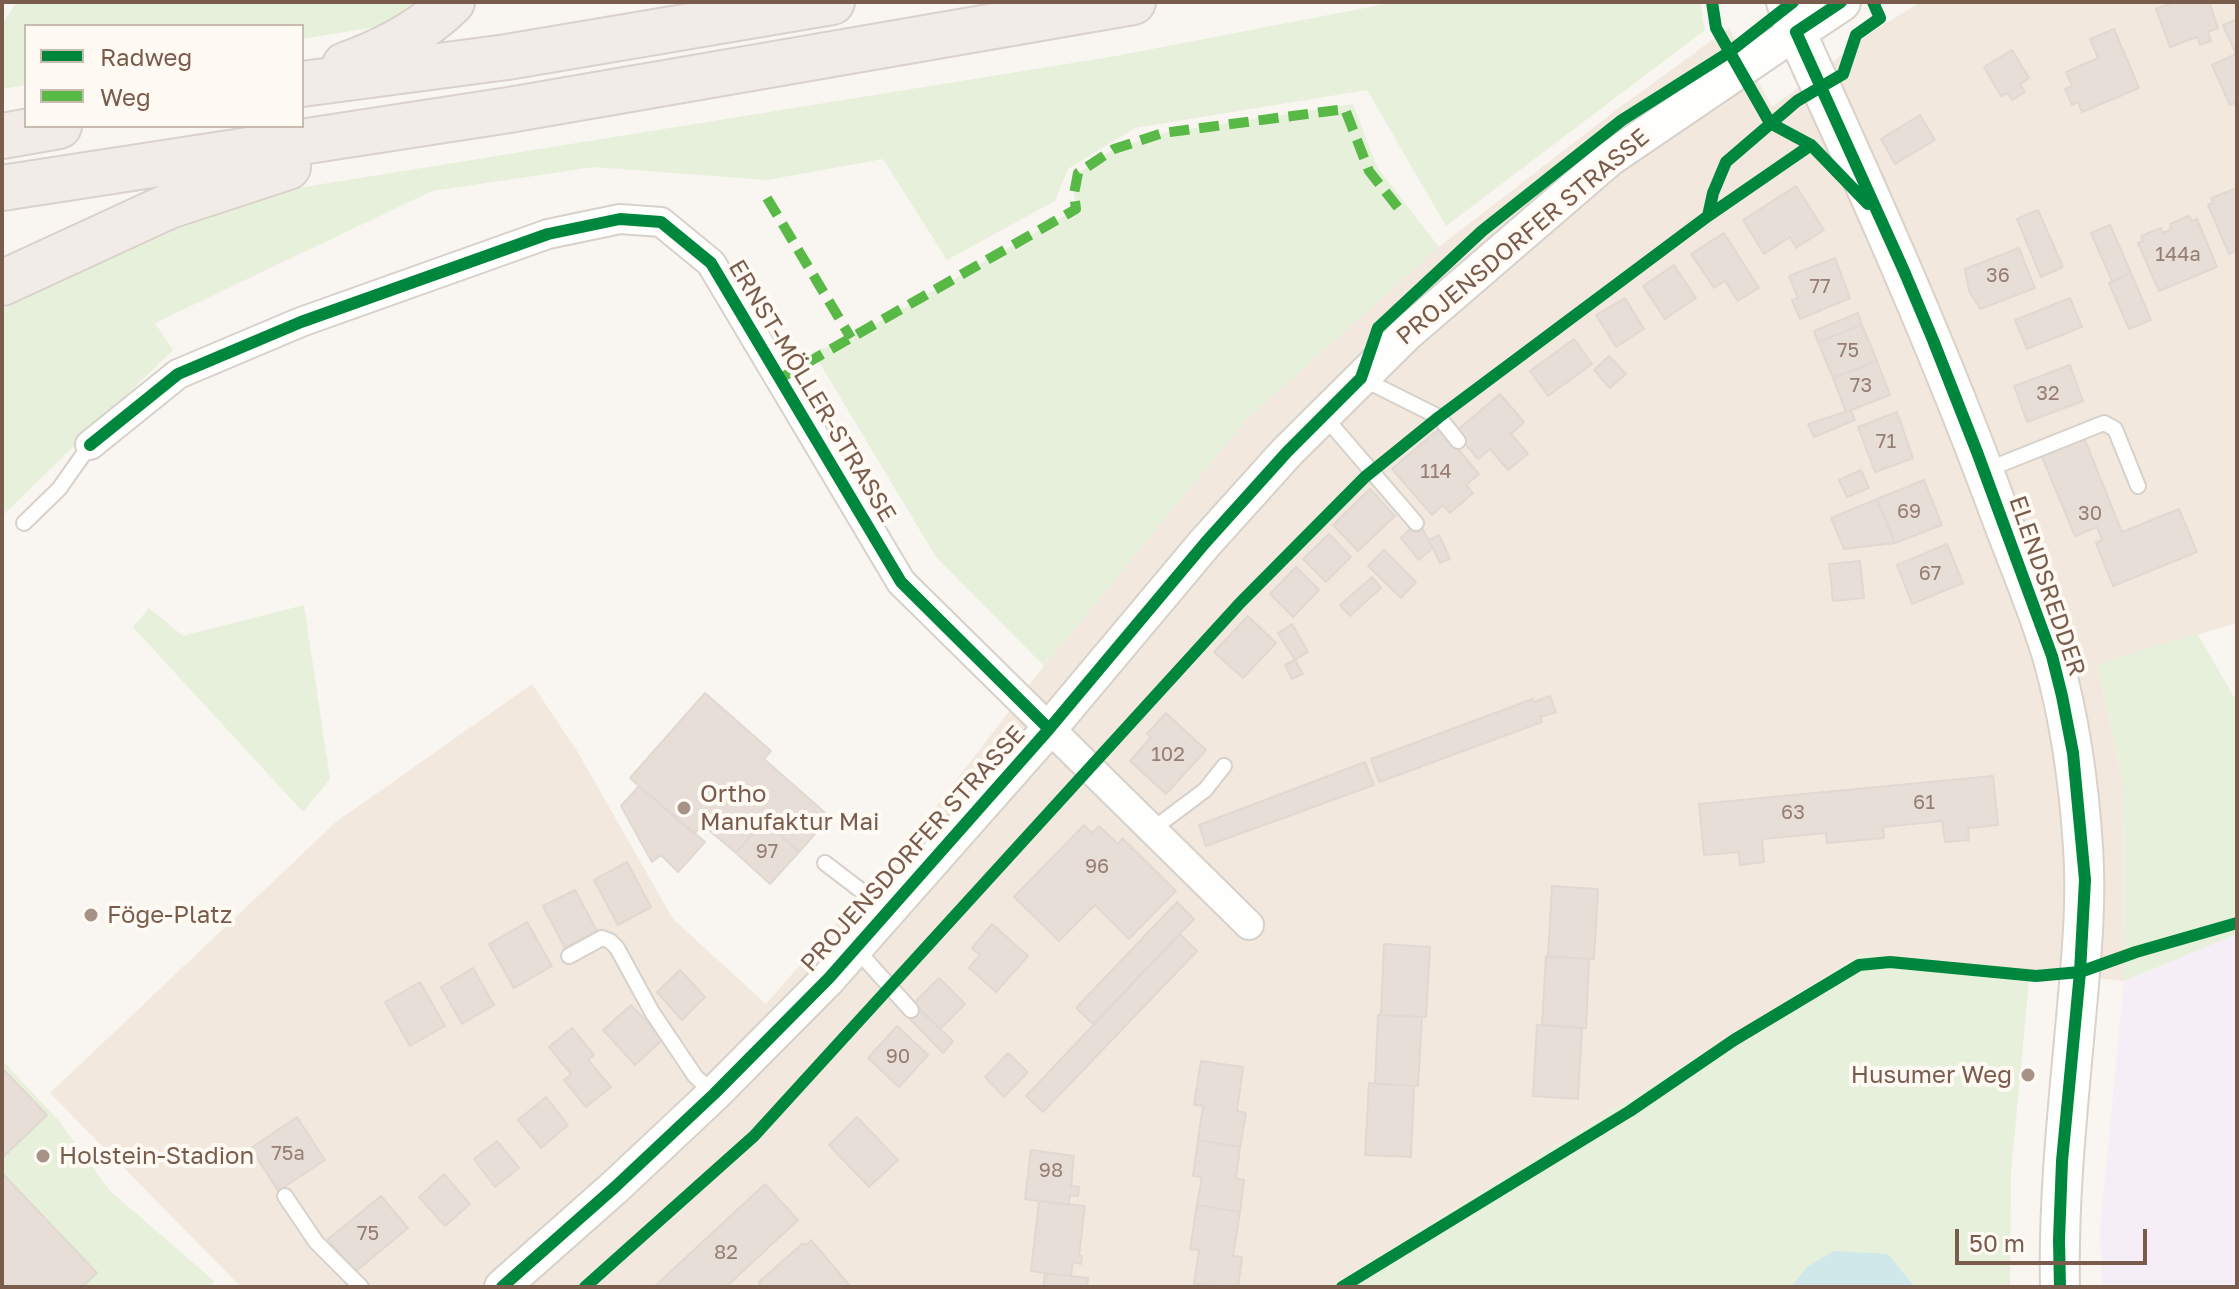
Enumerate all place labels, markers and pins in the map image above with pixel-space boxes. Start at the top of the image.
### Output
place label: Ortho Manufaktur Mai [700,780,879,836]
marker: Ortho Manufaktur Mai [675,799,693,817]
place label: Föge-Platz [107,901,232,929]
marker: Föge-Platz [82,906,100,924]
place label: Husumer Weg [1851,1061,2012,1089]
marker: Husumer Weg [2019,1066,2037,1084]
place label: Holstein-Stadion [59,1142,254,1170]
marker: Holstein-Stadion [34,1147,52,1165]

